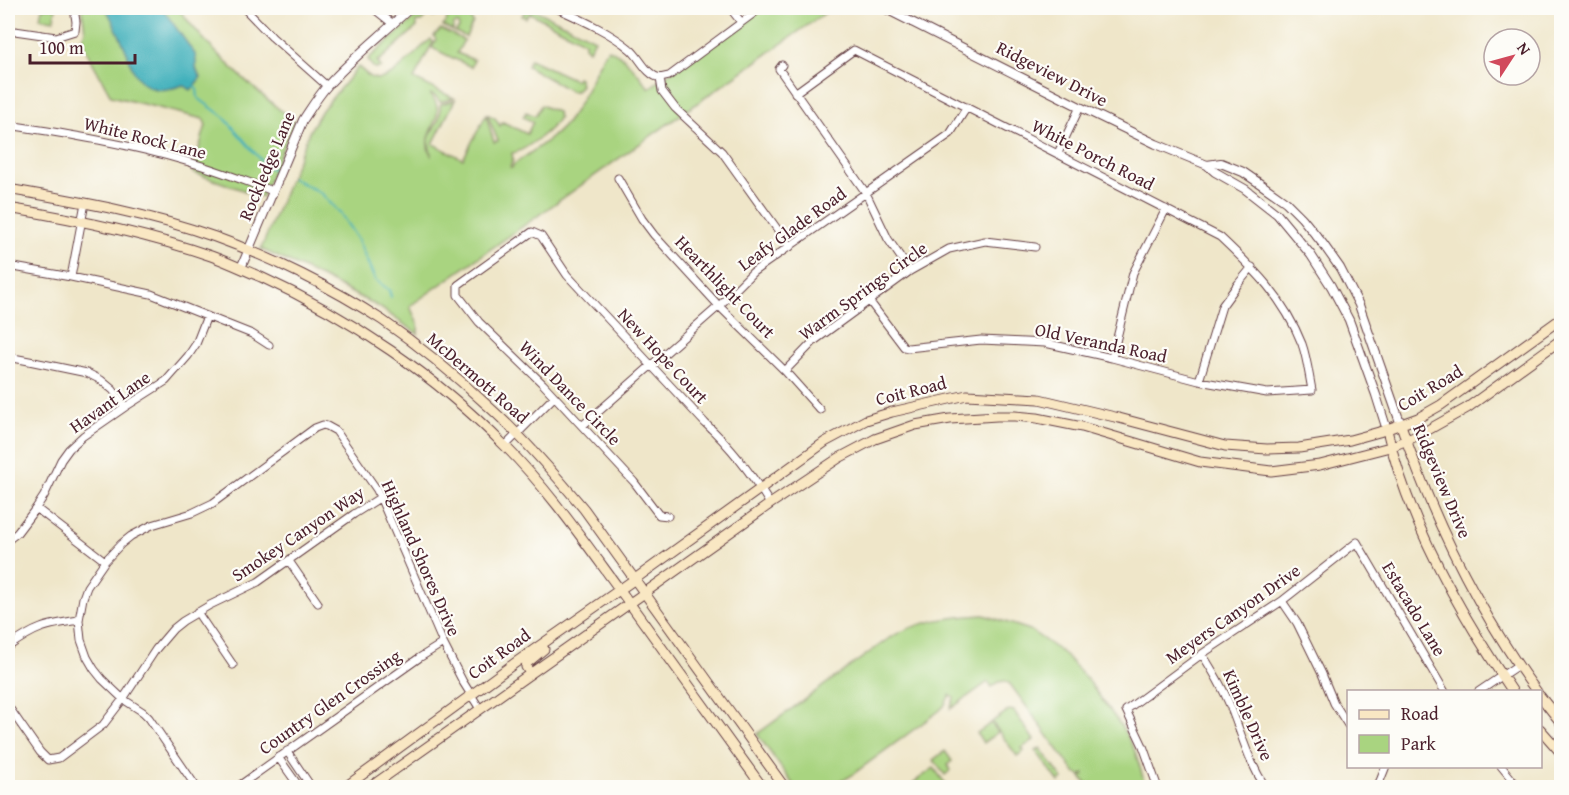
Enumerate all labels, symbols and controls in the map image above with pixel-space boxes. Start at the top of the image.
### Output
scale bar [30,27,135,65]
north arrow [1482,27,1542,87]
text: 100 m [39,34,84,61]
street label: Ridgeview Drive [992,34,1113,113]
text: N [1511,37,1537,60]
street label: Rockledge Lane [231,107,302,225]
street label: White Rock Lane [81,109,209,166]
street label: White Porch Road [1027,112,1160,197]
street label: Leafy Glade Road [732,180,852,277]
street label: Hearthlight Court [669,229,782,345]
street label: Warm Springs Circle [793,235,933,347]
street label: New Hope Court [612,302,716,410]
street label: Old Veranda Road [1033,315,1170,370]
street label: McDermott Road [421,326,536,430]
street label: Wind Dance Circle [513,334,628,451]
street label: Coit Road [1392,357,1468,418]
street label: Havant Lane [64,364,156,439]
street label: Coit Road [873,369,949,412]
street label: Ridgeview Drive [1406,419,1479,542]
street label: Highland Shores Drive [375,475,468,640]
street label: Smokey Canyon Way [226,479,370,588]
street label: Estacado Lane [1376,556,1453,661]
street label: Meyers Canyon Drive [1160,557,1306,670]
street label: Coit Road [462,621,536,686]
street label: Country Glen Crossing [253,642,406,761]
street label: Kimble Drive [1216,665,1281,765]
legend [1347,690,1542,768]
text: Road [1401,700,1439,727]
text: Park [1401,730,1437,757]

